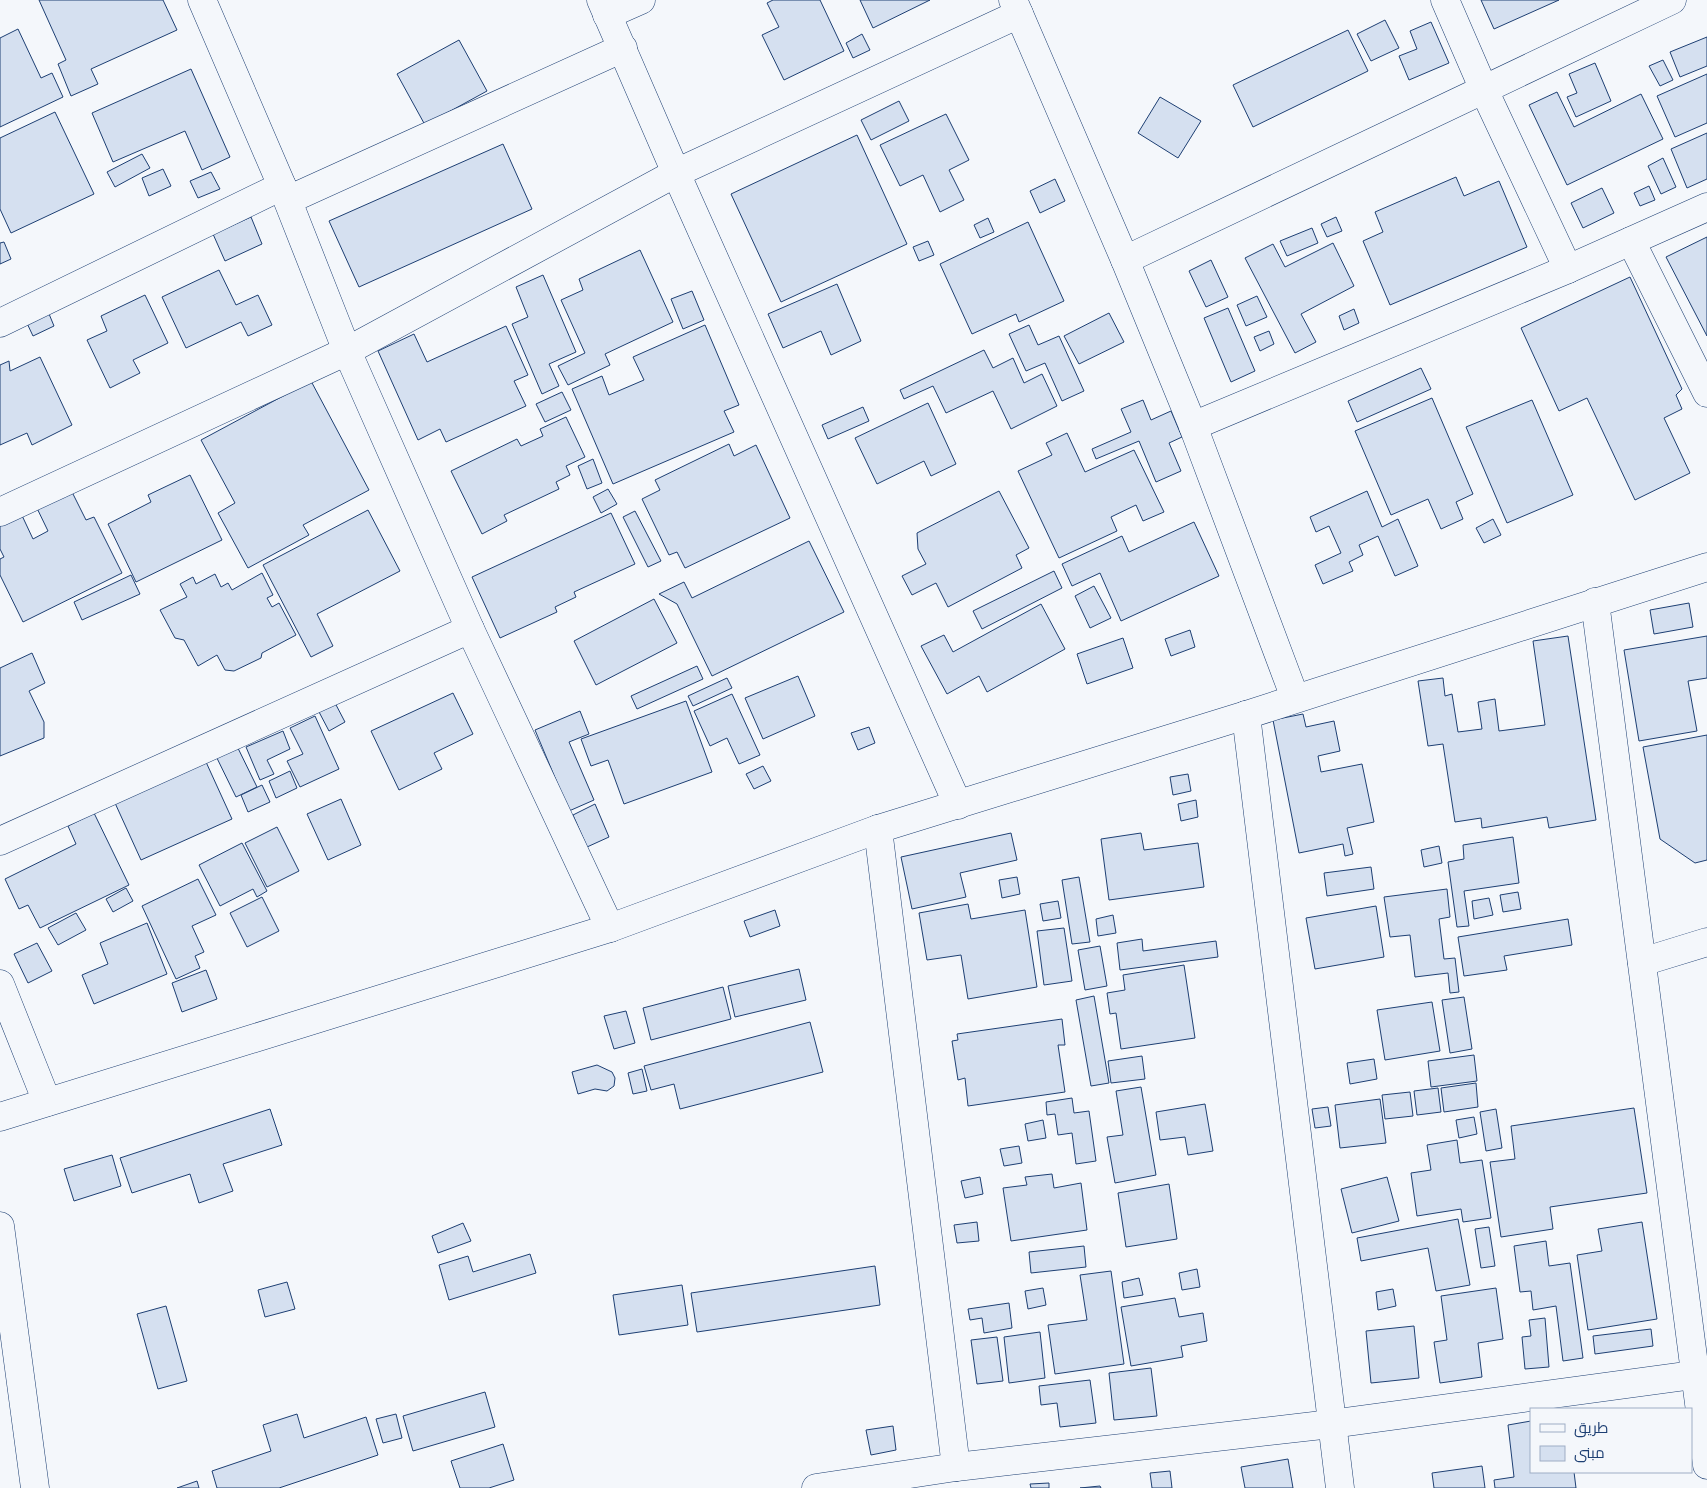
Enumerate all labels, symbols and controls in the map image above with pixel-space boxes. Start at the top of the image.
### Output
legend [1530,1408,1692,1473]
text: طريق [1574,1418,1608,1438]
text: مبنى [1574,1443,1605,1463]

